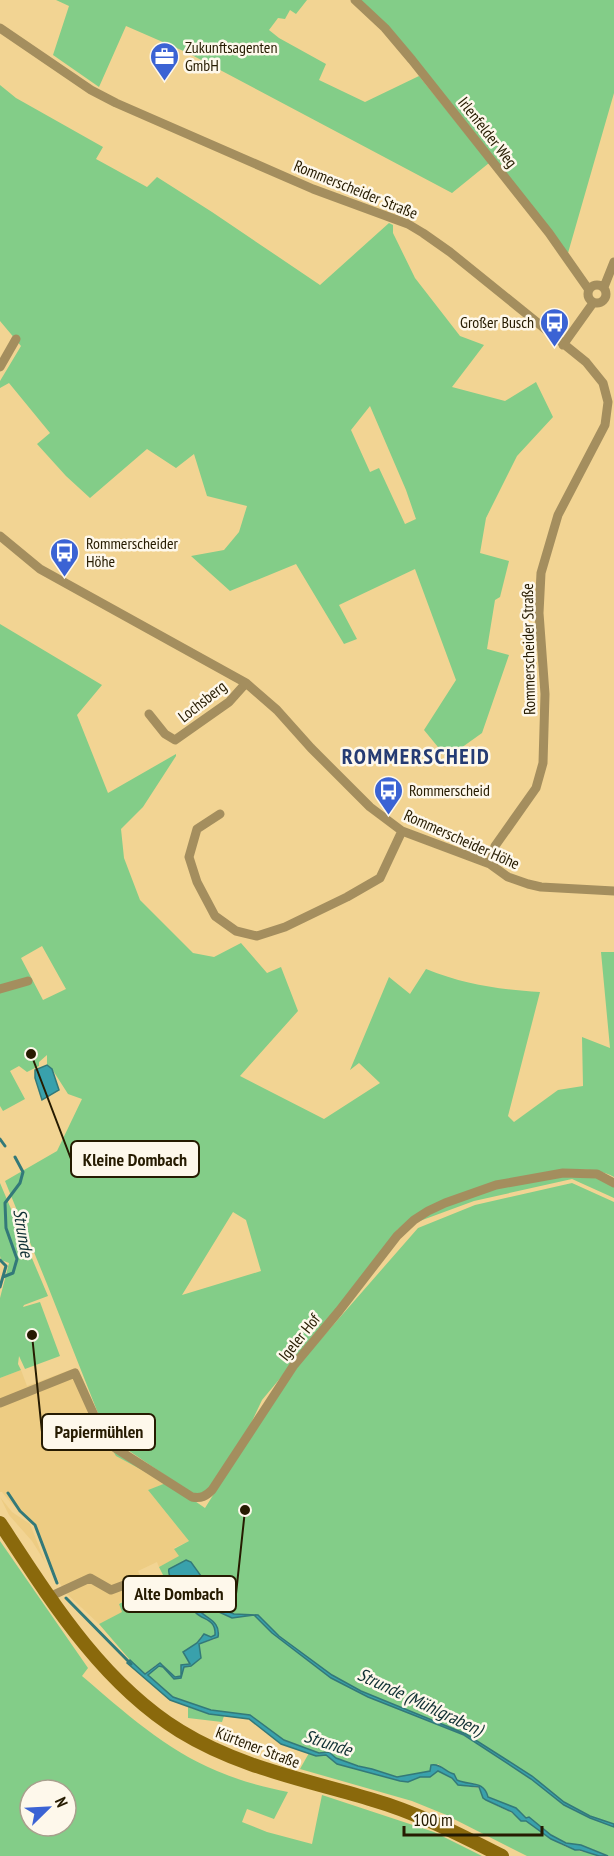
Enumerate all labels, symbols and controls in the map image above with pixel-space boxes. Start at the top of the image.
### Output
place label: Zukunftsagenten GmbH [185,37,277,75]
office icon: Zukunftsagenten GmbH [148,40,180,82]
street label: Irlenfelder Weg [454,93,522,171]
street label: Rommerscheider Straße [291,155,421,223]
bus stop icon: Großer Busch [539,306,571,348]
place label: Großer Busch [460,312,534,332]
place label: Rommerscheider Höhe [86,533,179,571]
bus stop icon: Rommerscheider Höhe [49,536,81,578]
street label: Rommerscheider Straße [517,583,539,715]
street label: Lochsberg [174,676,230,726]
district label: ROMMERSCHEID [342,742,490,770]
bus stop icon: Rommerscheid [372,774,404,816]
place label: Rommerscheid [409,780,490,800]
street label: Rommerscheider Höhe [401,805,523,873]
callout: Kleine Dombach [71,1141,199,1177]
text: Kleine Dombach [83,1148,187,1171]
water label: Strunde [8,1207,39,1260]
street label: Igeler Hof [274,1309,325,1365]
callout: Papiermühlen [42,1414,155,1450]
text: Papiermühlen [55,1420,143,1443]
callout: Alte Dombach [123,1576,236,1612]
text: Alte Dombach [133,1582,224,1605]
water label: Strunde (Mühlgraben) [354,1663,488,1741]
street label: Kürtener Straße [213,1722,303,1772]
water label: Strunde [302,1724,356,1761]
north arrow [18,1778,78,1838]
text: N [51,1794,73,1810]
scale bar [404,1799,542,1837]
text: 100 m [413,1808,453,1831]

